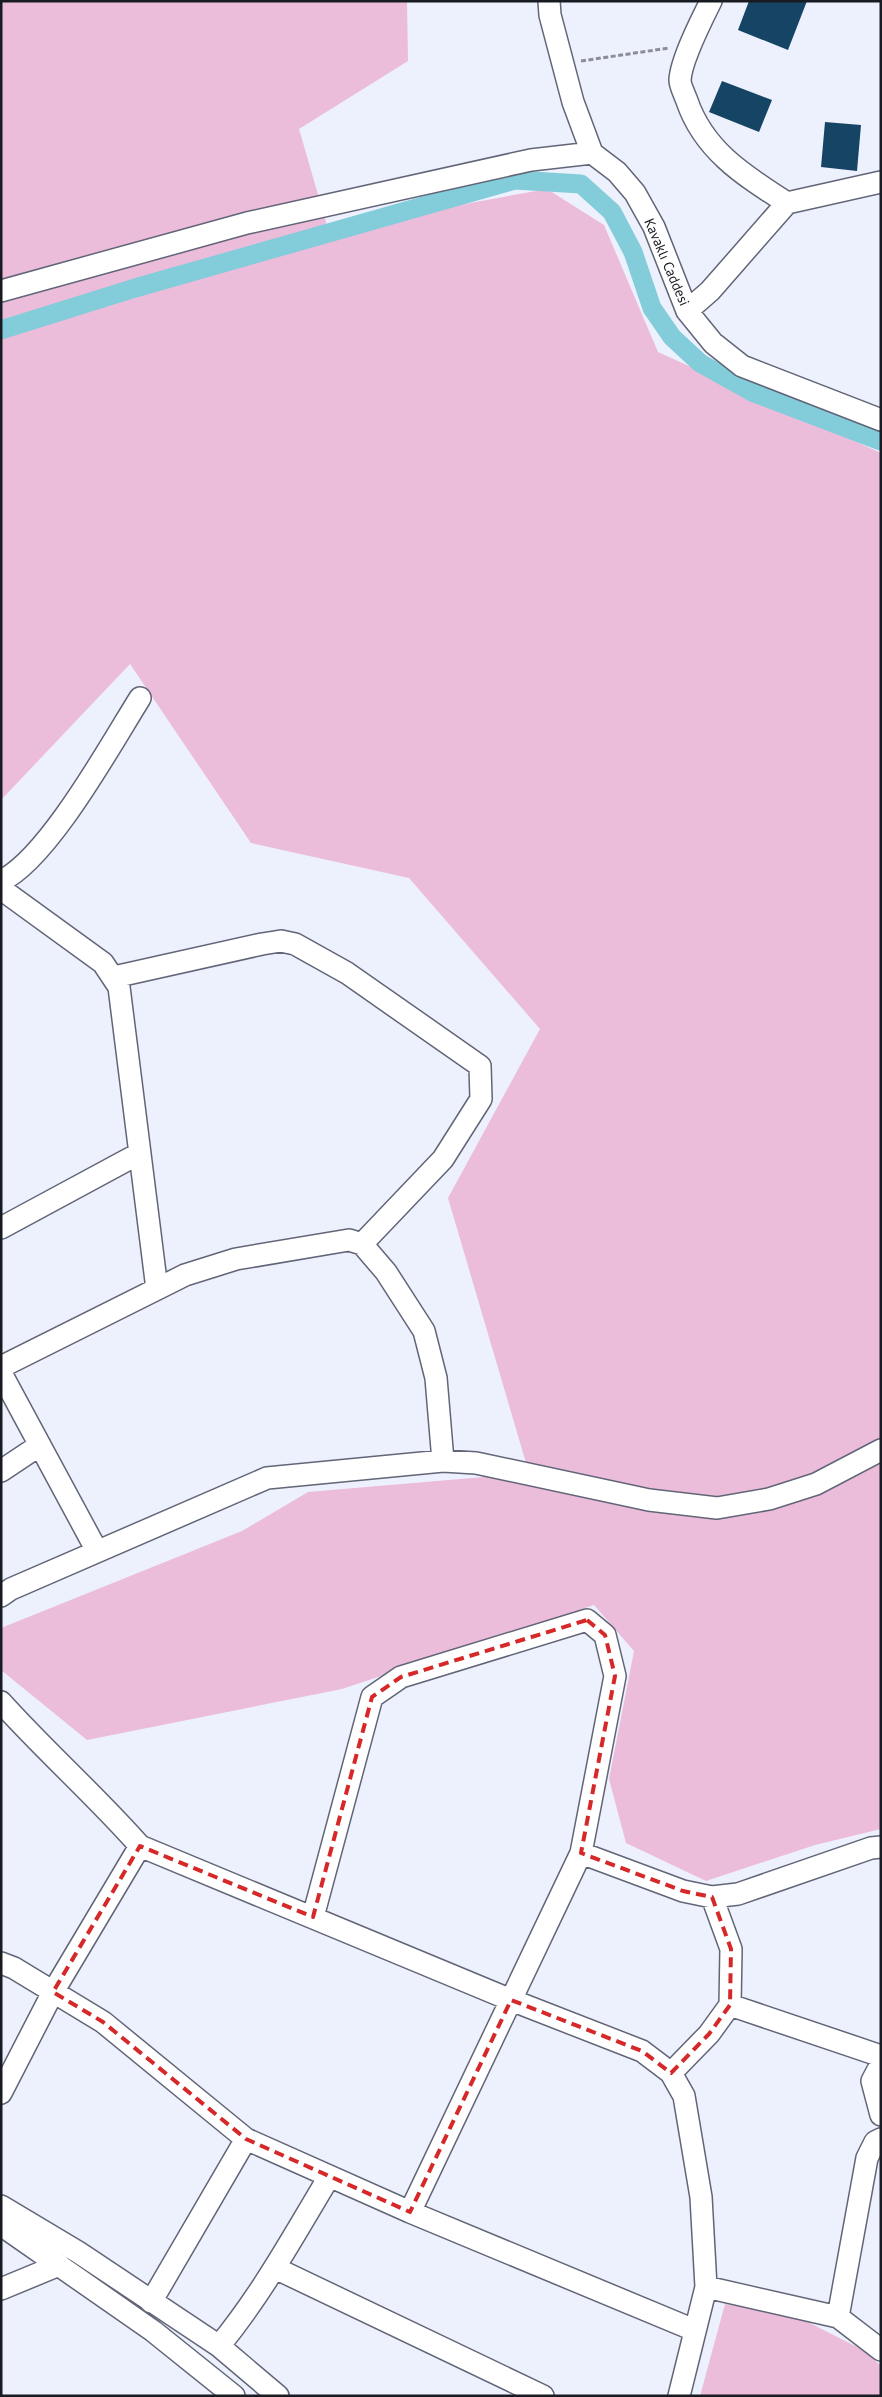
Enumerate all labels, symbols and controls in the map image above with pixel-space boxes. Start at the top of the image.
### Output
street label: Kavaklı Caddesi [640,215,694,309]

